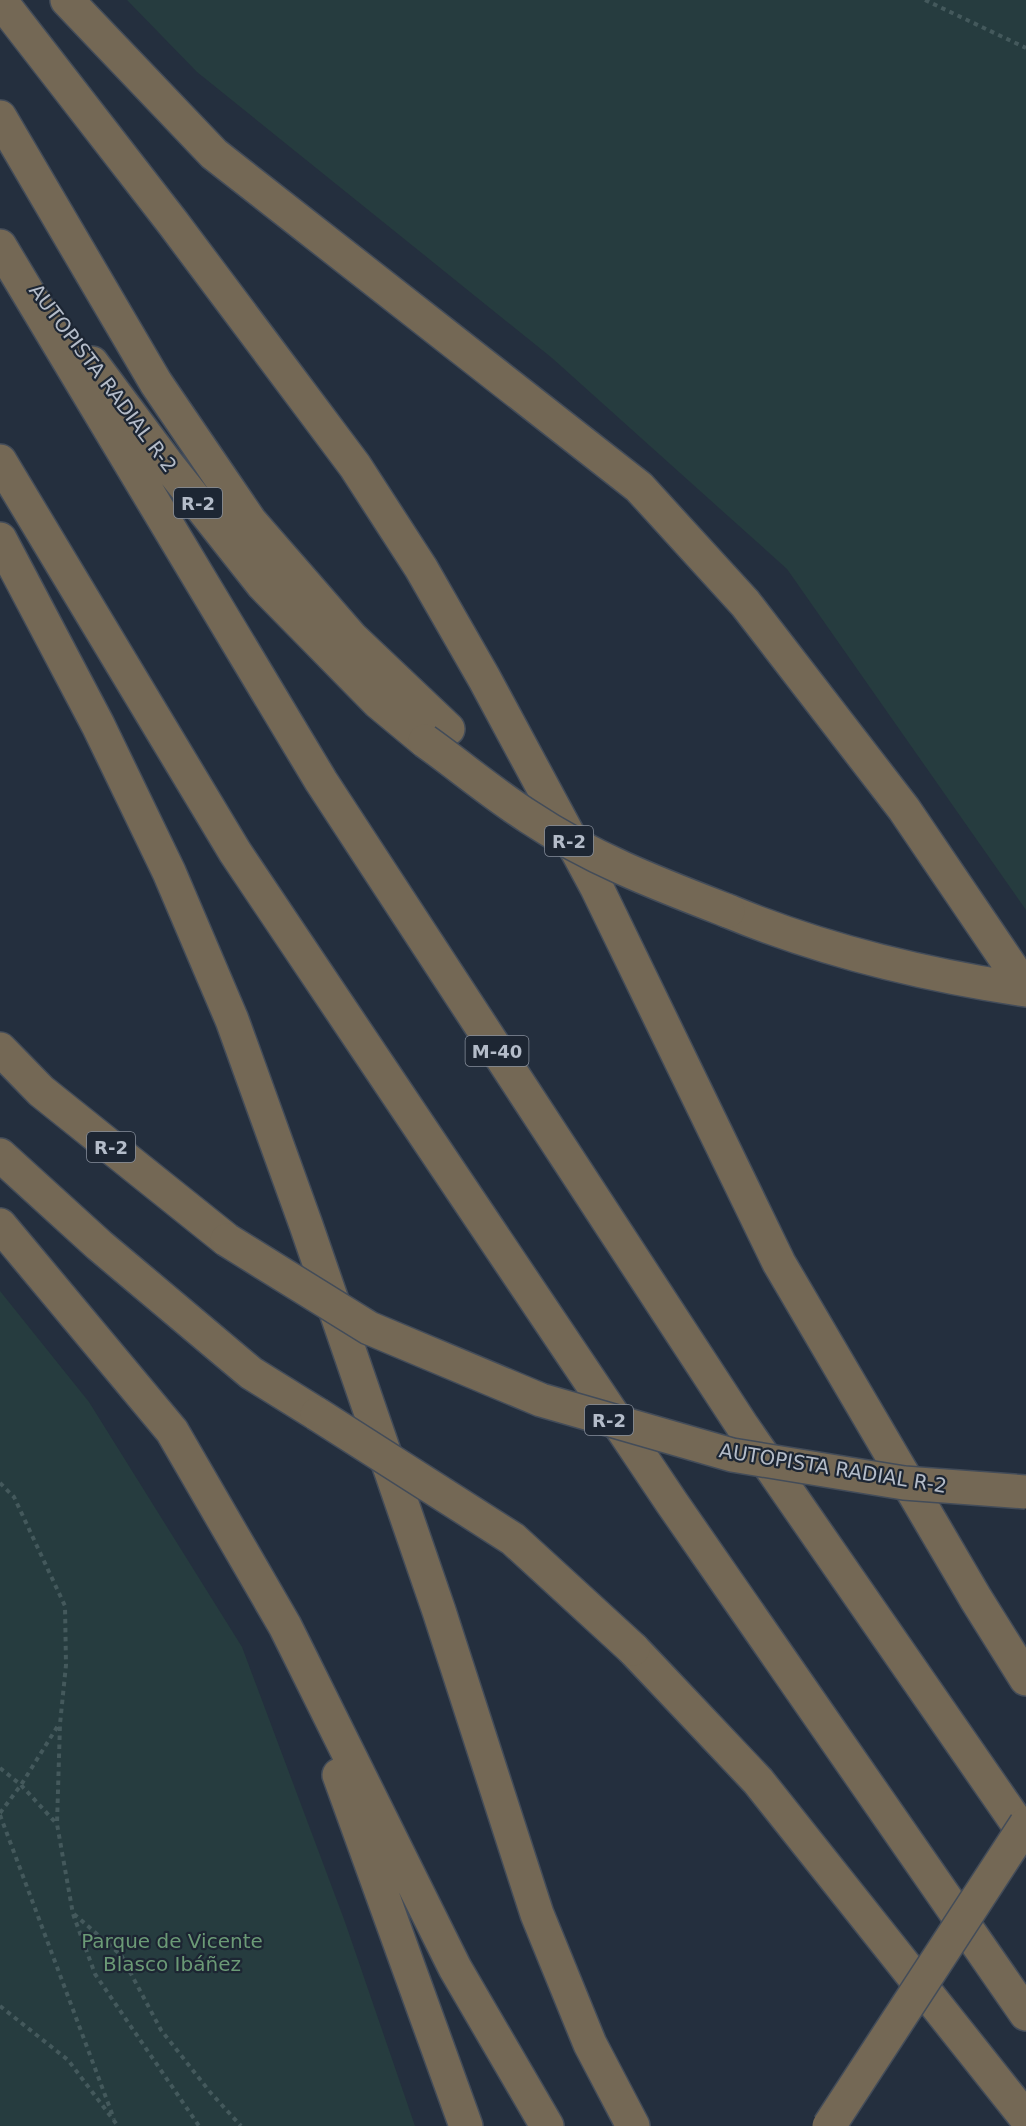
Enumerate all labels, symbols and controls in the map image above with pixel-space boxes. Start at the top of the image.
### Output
street label: AUTOPISTA RADIAL R-2 [24,279,182,477]
road number: R-2 [174,488,222,518]
road number: R-2 [545,826,593,856]
road number: M-40 [466,1036,528,1066]
road number: R-2 [87,1132,135,1162]
road number: R-2 [585,1405,633,1435]
street label: AUTOPISTA RADIAL R-2 [718,1438,948,1498]
park label: Parque de Vicente Blasco Ibáñez [81,1929,263,1976]

